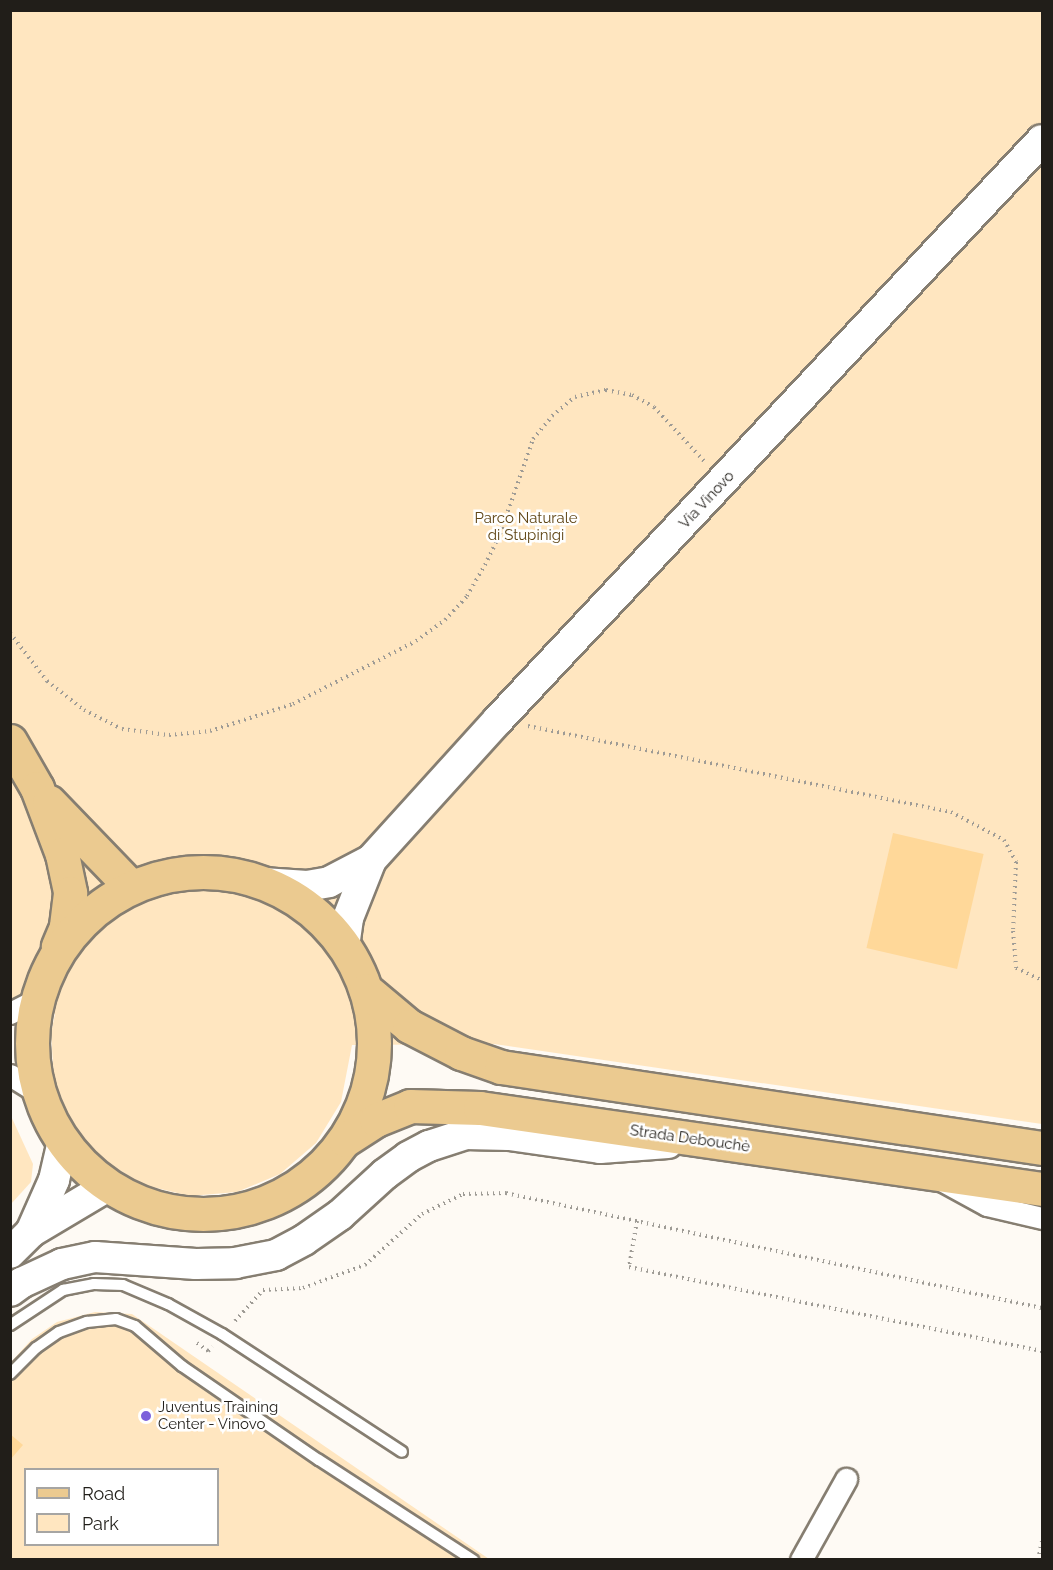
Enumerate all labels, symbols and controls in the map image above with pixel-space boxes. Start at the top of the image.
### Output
street label: Via Vinovo [676,467,738,533]
park label: Parco Naturale di Stupinigi [474,509,578,544]
street label: Strada Debouchè [629,1122,751,1156]
place label: Juventus Training Center - Vinovo [158,1398,279,1433]
marker: Juventus Training Center - Vinovo [139,1409,153,1423]
legend [24,1468,219,1546]
text: Road [82,1483,125,1504]
text: Park [82,1513,119,1534]

